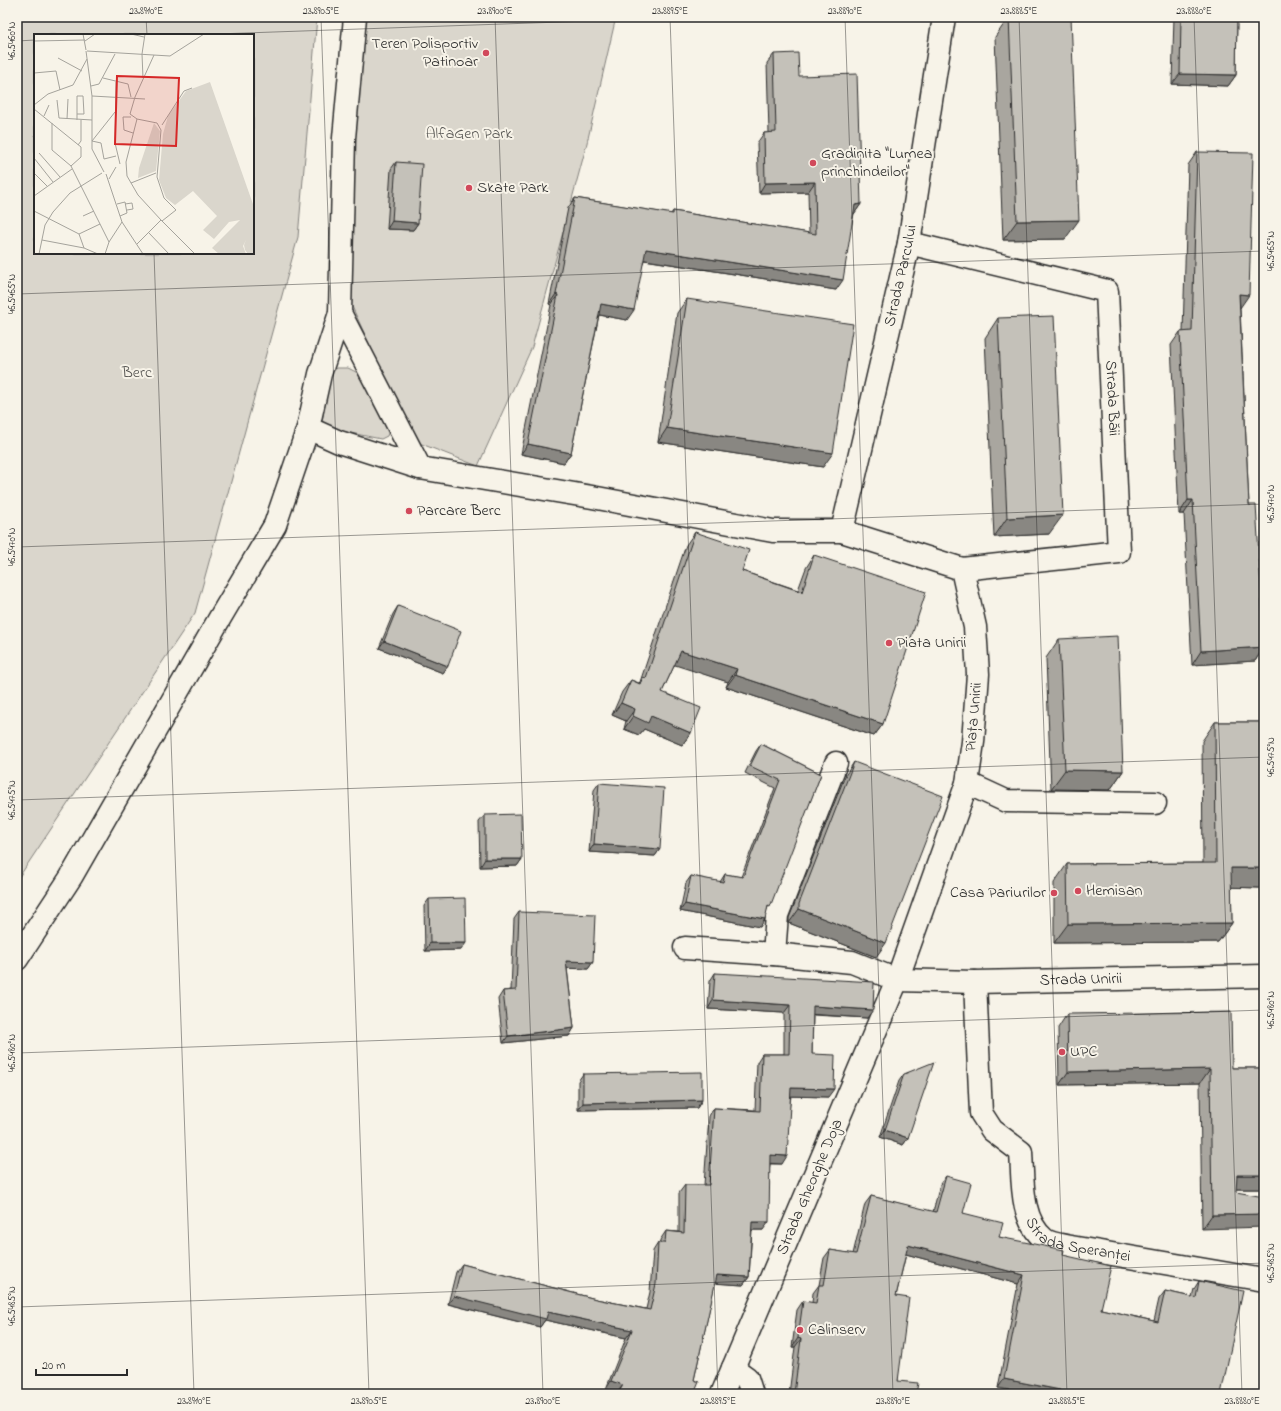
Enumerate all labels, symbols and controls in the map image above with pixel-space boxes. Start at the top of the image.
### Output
text: 23.8910°E [129,4,163,19]
text: 23.8905°E [303,4,339,19]
text: 23.8900°E [477,4,513,19]
text: 23.8895°E [652,4,688,19]
text: 23.8890°E [828,4,862,19]
text: 23.8885°E [1001,4,1037,19]
text: 23.8880°E [1176,4,1212,19]
text: 46.5460°N [5,21,20,60]
place label: Teren Polisportiv Patinoar [371,32,479,74]
inset map [34,34,254,254]
marker: Teren Polisportiv Patinoar [481,48,491,58]
park label: AlfaGen Park [426,122,513,146]
place label: Gradinita "Lumea princhindeilor" [821,142,932,184]
marker: Gradinita "Lumea princhindeilor" [808,158,818,168]
place label: Skate Park [477,176,549,200]
marker: Skate Park [464,183,474,193]
street label: Strada Parcului [878,223,924,329]
text: 46.5465°N [1264,231,1279,271]
text: 46.5465°N [5,274,20,314]
street label: Strada Băii [1098,360,1126,437]
park label: Berc [121,361,153,385]
text: 46.5470°N [1264,485,1279,523]
place label: Parcare Berc [417,499,502,523]
marker: Parcare Berc [404,506,414,516]
text: 46.5470°N [5,528,20,566]
place label: Piata Unirii [897,631,967,655]
marker: Piata Unirii [884,638,894,648]
street label: Piața Unirii [959,681,989,753]
text: 46.5475°N [1264,737,1279,777]
text: 46.5475°N [5,780,20,820]
place label: Hemisan [1086,879,1143,903]
place label: Casa Pariurilor [950,881,1046,905]
marker: Hemisan [1073,886,1083,896]
marker: Casa Pariurilor [1049,888,1059,898]
street label: Strada Unirii [1039,967,1123,993]
text: 46.5480°N [1264,991,1279,1029]
text: 46.5480°N [5,1034,20,1072]
place label: UPC [1070,1040,1097,1064]
marker: UPC [1057,1047,1067,1057]
street label: Strada Gheorghe Doja [770,1115,850,1259]
street label: Strada Speranței [1019,1213,1133,1269]
text: 46.5485°N [1264,1243,1279,1283]
text: 46.5485°N [5,1286,20,1326]
place label: Calinserv [808,1318,866,1342]
marker: Calinserv [795,1325,805,1335]
scale bar [36,1351,127,1377]
text: 20 m [42,1357,65,1375]
text: 23.8910°E [177,1394,211,1409]
text: 23.8905°E [351,1394,387,1409]
text: 23.8900°E [525,1394,561,1409]
text: 23.8895°E [700,1394,736,1409]
text: 23.8890°E [876,1394,910,1409]
text: 23.8885°E [1049,1394,1085,1409]
text: 23.8880°E [1224,1394,1260,1409]

